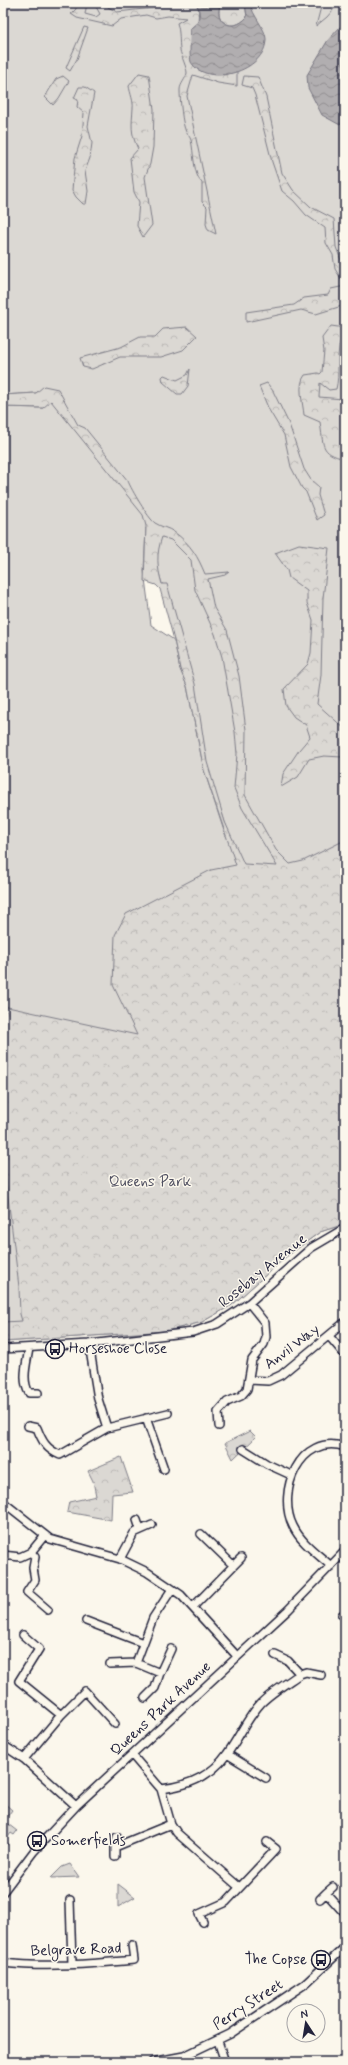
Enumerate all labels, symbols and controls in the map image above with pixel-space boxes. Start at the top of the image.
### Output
park label: Queens Park [109,1172,192,1192]
street label: Rosebay Avenue [215,1229,311,1313]
street label: Anvil Way [260,1319,324,1374]
bus stop icon: Horseshoe Close [44,1338,66,1360]
place label: Horseshoe Close [69,1339,167,1359]
street label: Queens Park Avenue [106,1657,216,1761]
bus stop icon: Somerfields [26,1830,48,1852]
place label: Somerfields [51,1831,126,1851]
street label: Belgrave Road [30,1938,122,1963]
bus stop icon: The Copse [310,1949,332,1971]
place label: The Copse [245,1950,307,1970]
street label: Perry Street [209,1975,287,2035]
north arrow [286,2003,326,2043]
text: N [299,2007,309,2022]

